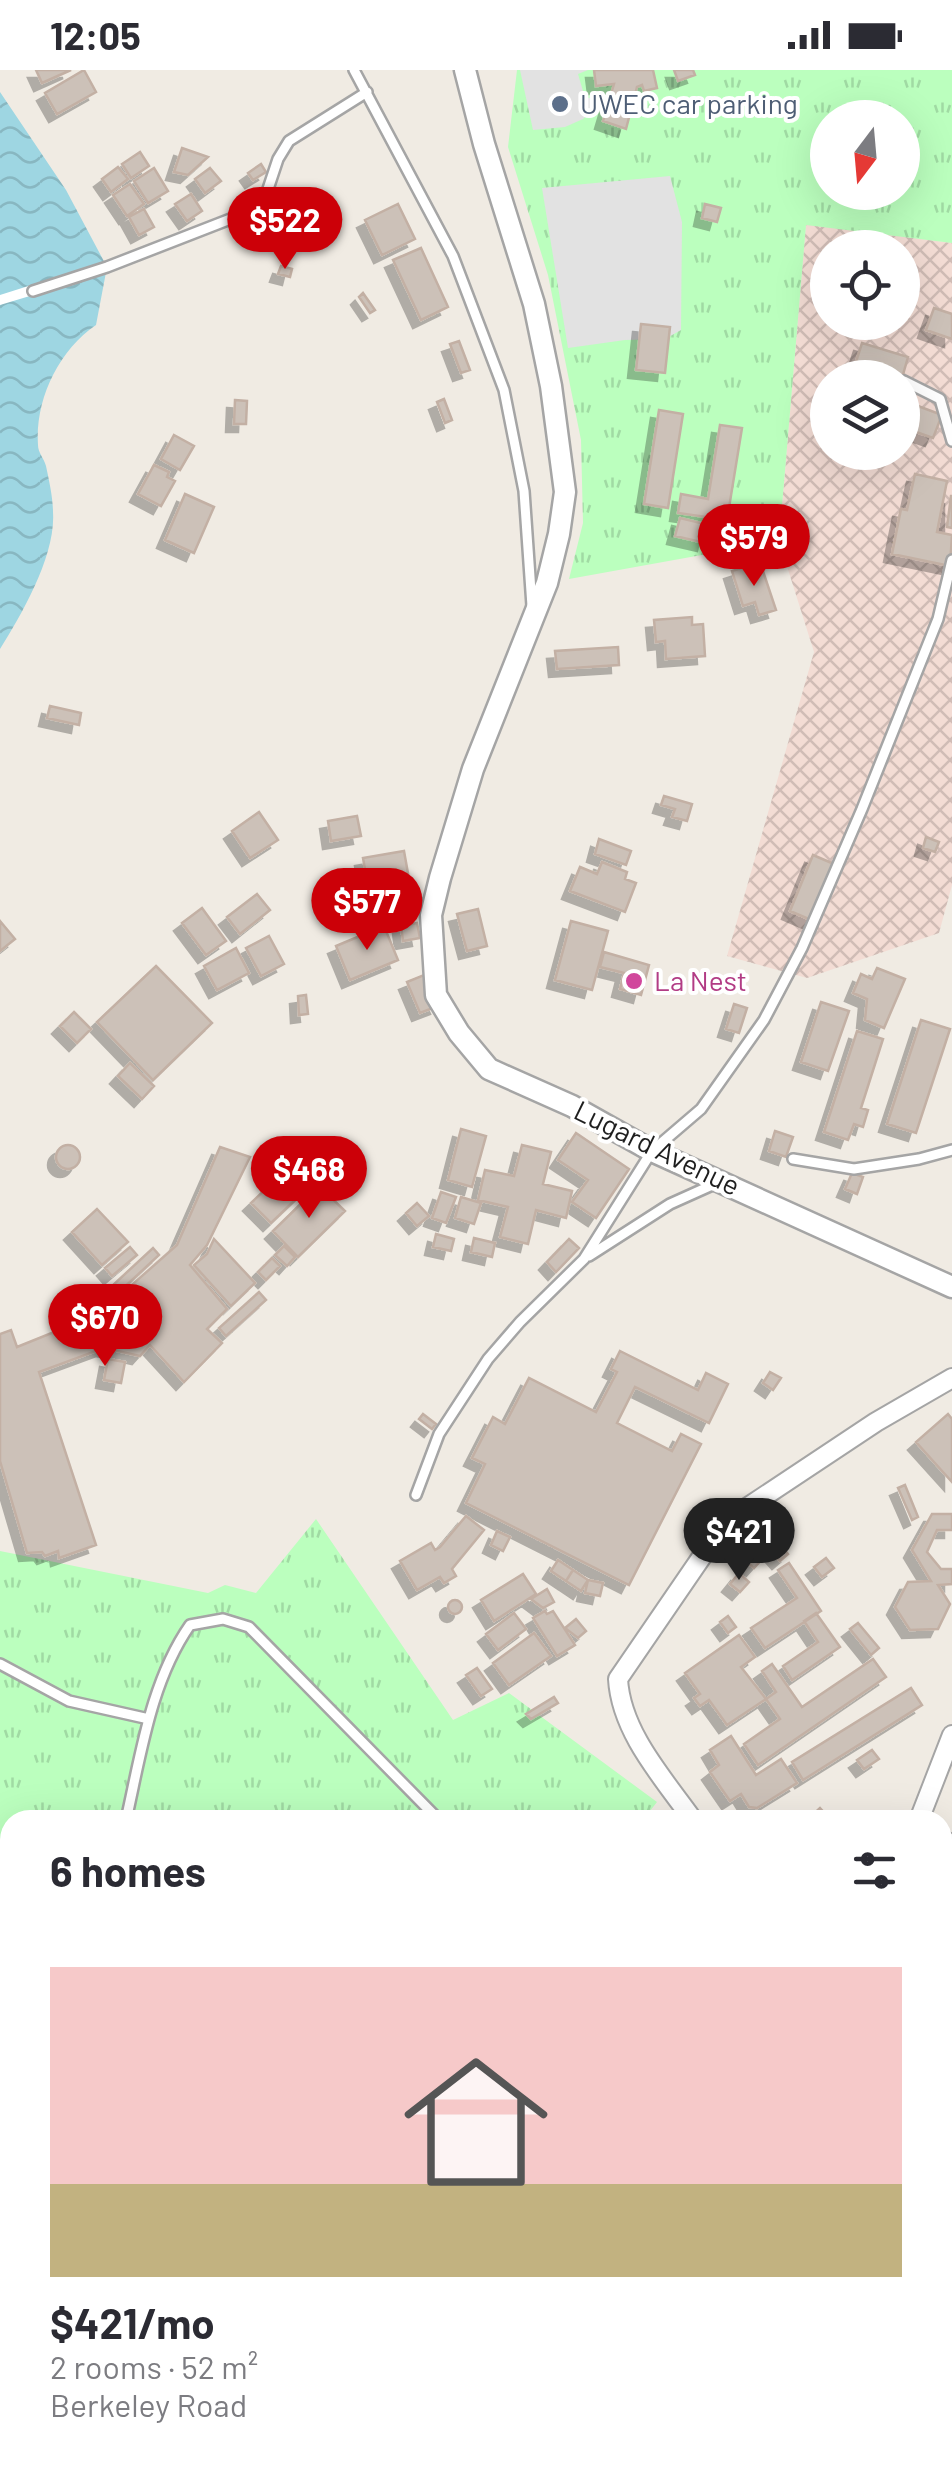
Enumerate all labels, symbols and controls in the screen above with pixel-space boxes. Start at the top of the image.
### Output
text: 12:05 [50,12,141,58]
place label: UWEC car parking [580,86,798,120]
marker: UWEC car parking [549,93,571,115]
north arrow [810,100,920,210]
map controls [810,100,920,470]
pin: $522 [226,187,344,272]
text: $522 [249,200,321,238]
button: locate [810,230,920,340]
button: layers [810,360,920,470]
pin: $579 [695,504,813,589]
text: $579 [720,517,788,555]
pin: $577 [308,868,426,953]
text: $577 [333,881,401,919]
place label: La Nest [654,963,747,997]
marker: La Nest [623,970,645,992]
street label: Lugard Avenue [569,1092,746,1202]
pin: $468 [250,1136,368,1221]
text: $468 [273,1149,345,1187]
pin: $670 [46,1284,164,1369]
text: $670 [70,1297,140,1335]
pin: $421 [680,1498,798,1583]
text: $421 [706,1511,772,1549]
icon: filters [847,1843,902,1898]
text: 6 homes [50,1845,206,1895]
icon: home [386,2032,566,2212]
text: $421/mo [50,2297,215,2347]
text: 2 rooms · 52 m² [50,2347,258,2385]
text: Berkeley Road [50,2385,247,2423]

